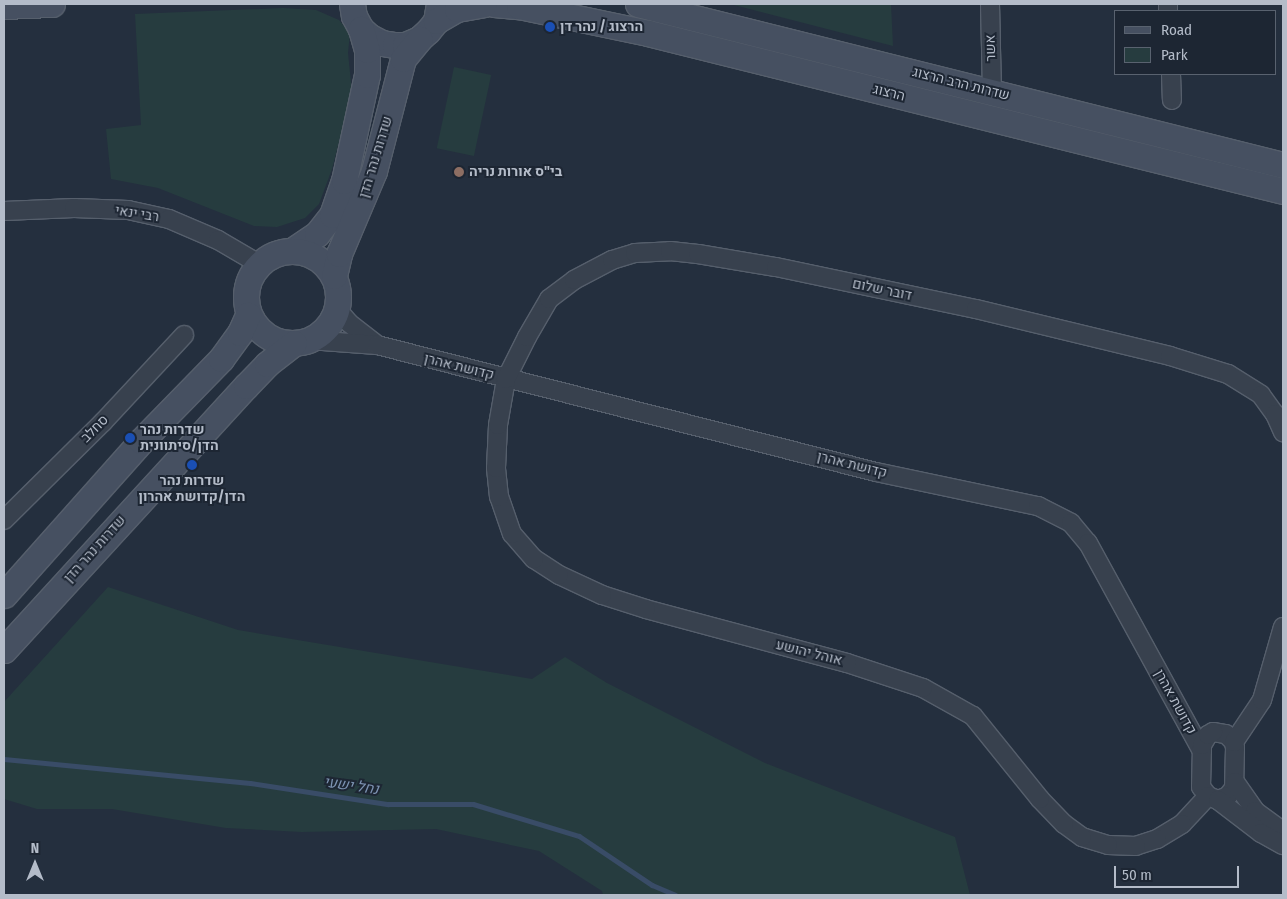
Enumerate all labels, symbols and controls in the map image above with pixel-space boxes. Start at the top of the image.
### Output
legend [1114,10,1277,75]
place label: הרצוג / נהר דן [560,19,643,35]
marker: הרצוג / נהר דן [544,21,556,33]
text: Road [1161,21,1192,39]
street label: אשר [982,34,1000,62]
text: Park [1161,46,1188,64]
street label: שדרות הרב הרצוג [911,64,1011,104]
street label: הרצוג [871,81,907,105]
street label: שדרות נהר הדן [356,114,396,200]
place label: בי"ס אורות נריה [469,164,562,180]
marker: בי"ס אורות נריה [453,166,465,178]
street label: רבי ינאי [114,202,160,226]
street label: דובר שלום [851,276,913,304]
street label: קדושת אהרן [422,350,496,384]
street label: סחלב [78,412,112,446]
place label: שדרות נהר הדן/סיתוונית [140,422,219,454]
marker: שדרות נהר הדן/סיתוונית [124,432,136,444]
street label: קדושת אהרן [815,448,889,482]
marker: שדרות נהר הדן/קדושת אהרון [186,459,198,471]
place label: שדרות נהר הדן/קדושת אהרון [139,473,245,506]
street label: שדרות נהר הדן [61,512,129,586]
street label: אוהל יהושע [774,637,844,669]
street label: קדושת אהרן [1150,667,1200,737]
water label: נחל ישעי [322,773,380,799]
north arrow [10,839,60,889]
text: N [31,840,39,857]
scale bar [1117,856,1242,888]
text: 50 m [1122,866,1152,884]

